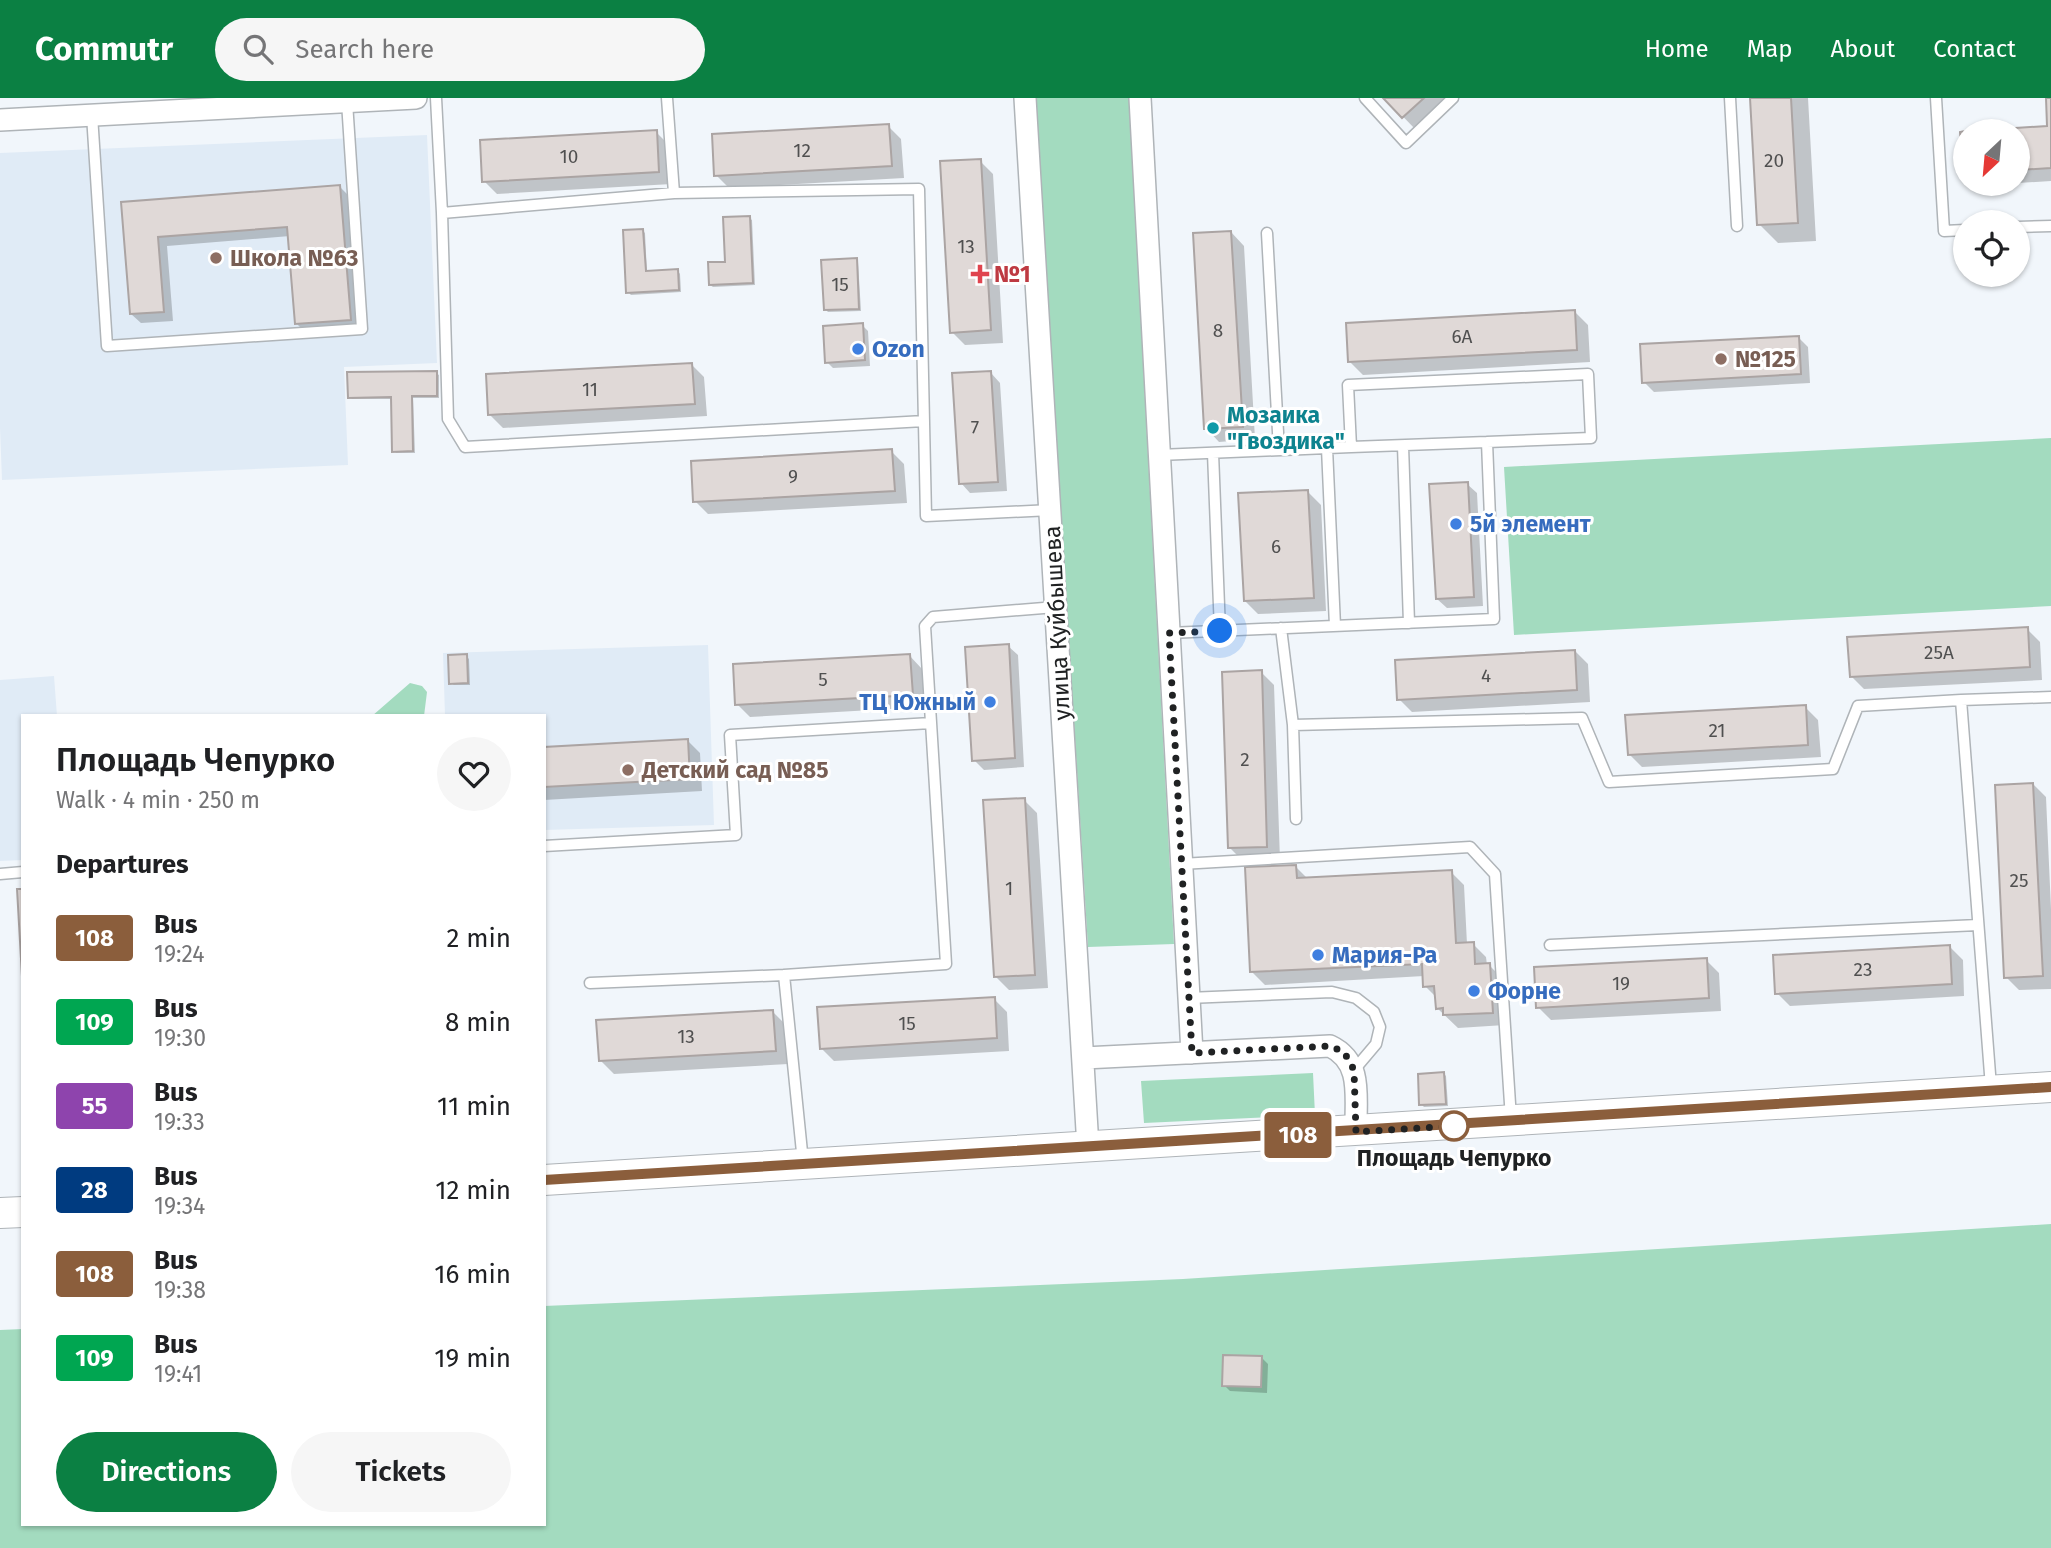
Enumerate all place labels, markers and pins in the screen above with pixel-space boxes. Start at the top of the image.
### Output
place label: Школа №63 [230,244,358,272]
marker: Школа №63 [208,250,224,266]
place label: №1 [994,260,1031,288]
marker: №1 [972,266,988,282]
place label: Ozon [872,335,925,363]
marker: Ozon [850,341,866,357]
place label: №125 [1735,345,1796,373]
marker: №125 [1713,351,1729,367]
place label: Мозаика "Гвоздика" [1227,401,1345,455]
marker: Мозаика "Гвоздика" [1205,420,1221,436]
place label: 5й элемент [1470,510,1591,538]
marker: 5й элемент [1448,516,1464,532]
place label: ТЦ Южный [859,688,976,716]
marker: ТЦ Южный [982,694,998,710]
place label: Детский сад №85 [641,756,829,784]
marker: Детский сад №85 [620,762,636,778]
place label: Мария-Ра [1332,941,1437,969]
marker: Мария-Ра [1310,947,1326,963]
place label: Форне [1488,977,1561,1005]
marker: Форне [1466,983,1482,999]
marker: Площадь Чепурко [1439,1111,1469,1141]
place label: Площадь Чепурко [1357,1144,1551,1172]

